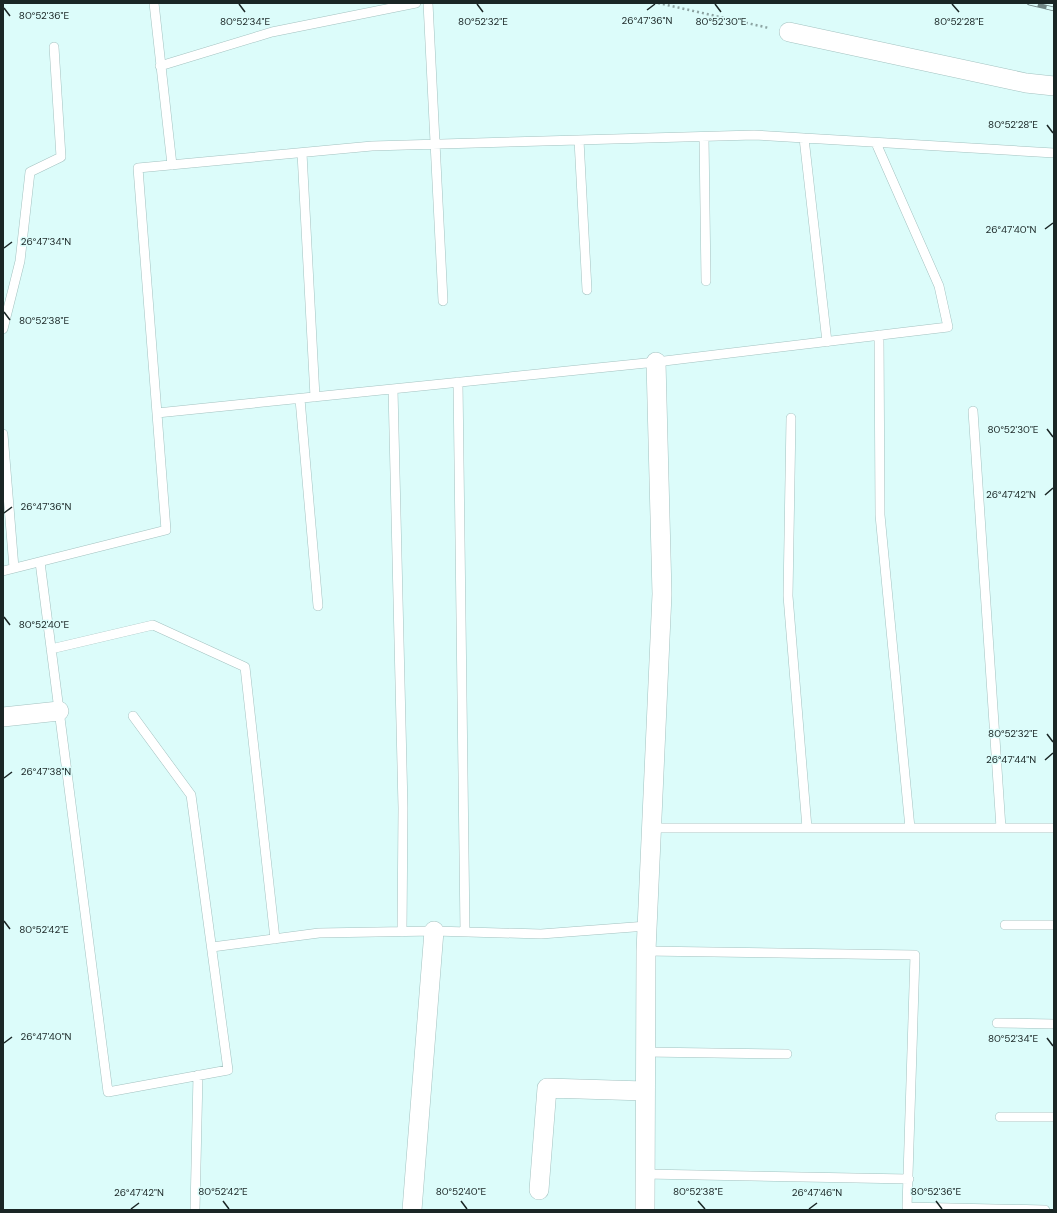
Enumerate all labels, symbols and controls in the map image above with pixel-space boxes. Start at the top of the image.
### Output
text: 80°52'36"E [19,9,70,22]
text: 26°47'36"N [622,14,672,27]
text: 80°52'34"E [220,15,270,28]
text: 80°52'32"E [458,15,508,28]
text: 80°52'30"E [696,15,747,28]
text: 80°52'28"E [934,15,984,28]
text: 80°52'28"E [988,118,1038,131]
text: 26°47'40"N [986,223,1037,236]
text: 26°47'34"N [21,235,71,248]
text: 80°52'38"E [19,314,69,327]
text: 80°52'30"E [988,423,1039,436]
text: 26°47'42"N [986,488,1036,501]
text: 26°47'36"N [21,500,71,513]
text: 80°52'40"E [19,618,70,631]
text: 80°52'32"E [988,727,1038,740]
text: 26°47'44"N [986,753,1036,766]
text: 26°47'38"N [21,765,71,778]
text: 80°52'42"E [19,923,69,936]
text: 26°47'40"N [21,1030,72,1043]
text: 80°52'34"E [988,1032,1038,1045]
text: 80°52'42"E [198,1185,248,1198]
text: 80°52'40"E [436,1185,487,1198]
text: 80°52'38"E [673,1185,723,1198]
text: 80°52'36"E [911,1185,962,1198]
text: 26°47'42"N [114,1186,164,1199]
text: 26°47'46"N [792,1186,842,1199]

